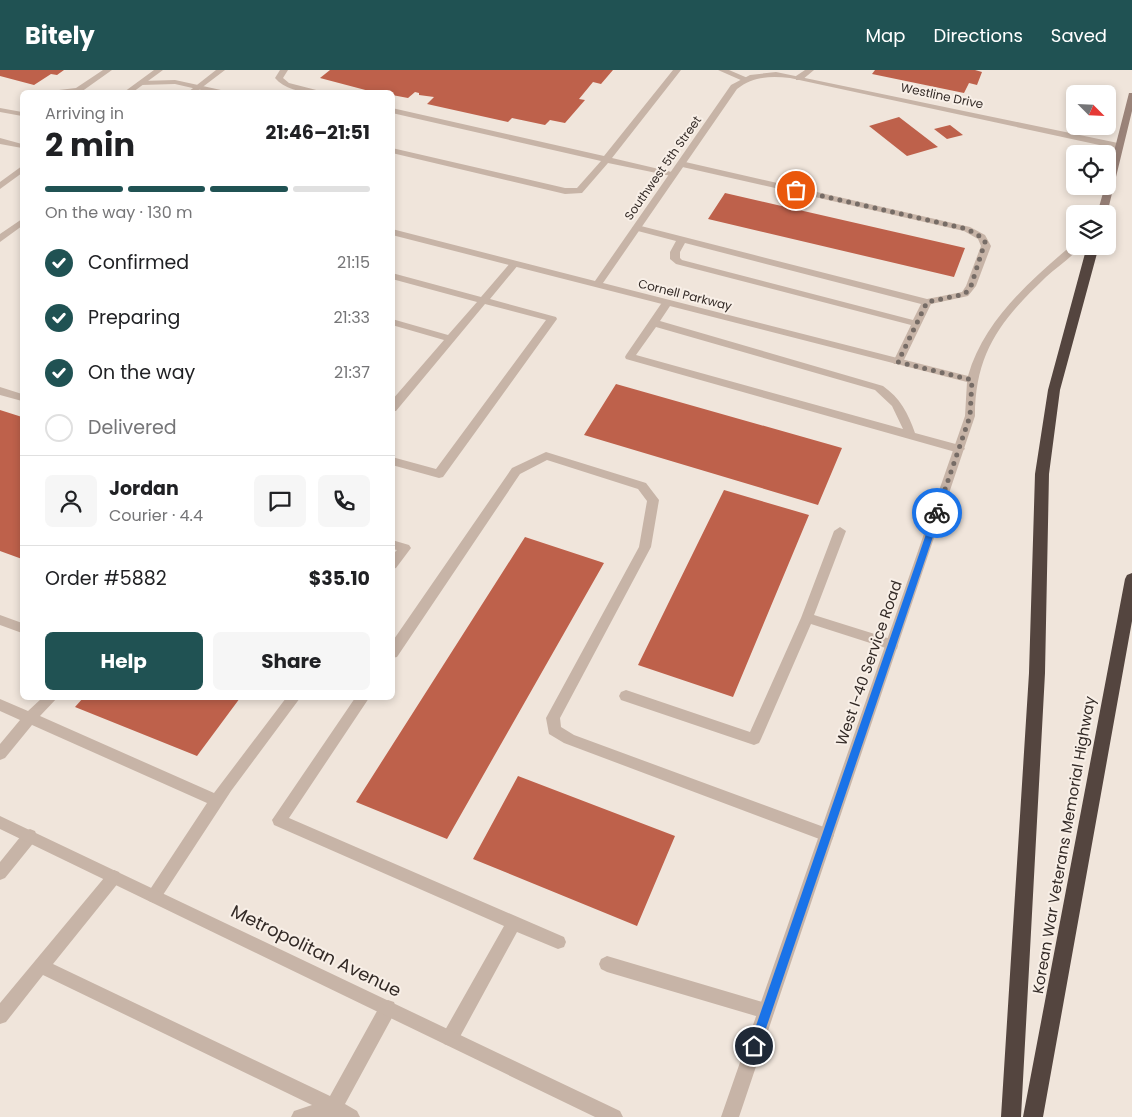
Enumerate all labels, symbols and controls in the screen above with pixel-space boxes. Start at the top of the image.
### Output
text: Bitely [25,19,95,52]
text: Map [866,23,905,48]
text: Directions [933,23,1023,48]
text: Saved [1051,23,1107,48]
street label: Westline Drive [899,78,985,113]
north arrow [1066,85,1116,135]
map controls [1066,85,1116,255]
text: Arriving in [45,102,124,125]
street label: Southwest 5th Street [620,112,705,223]
text: 21:46–21:51 [266,119,370,146]
text: 2 min [45,122,135,167]
button: locate [1066,145,1116,195]
pin [775,169,817,211]
icon: bag [782,176,810,204]
text: On the way · 130 m [45,201,193,224]
button: layers [1066,205,1116,255]
icon: check [45,249,73,277]
text: Confirmed [88,249,189,276]
text: 21:15 [337,251,370,274]
street label: Cornell Parkway [636,275,734,314]
icon: check [45,304,73,332]
text: Preparing [88,304,180,331]
text: 21:33 [333,306,370,329]
icon: check [45,359,73,387]
text: On the way [88,359,195,386]
text: 21:37 [334,361,370,384]
text: Delivered [88,414,177,441]
button: person [45,475,97,527]
text: Jordan [109,475,179,502]
button: chat [254,475,306,527]
button: phone [318,475,370,527]
courier [912,488,962,538]
icon: bike [923,499,951,527]
text: Courier · 4.4 [109,504,203,527]
text: Order #5882 [45,565,167,592]
text: $35.10 [309,565,370,592]
street label: West I-40 Service Road [830,577,907,748]
button: Help [45,632,203,690]
button: Share [213,632,370,690]
street label: Korean War Veterans Memorial Highway [1027,694,1100,995]
street label: Metropolitan Avenue [227,898,406,1003]
pin [733,1025,775,1067]
icon: home [740,1032,768,1060]

